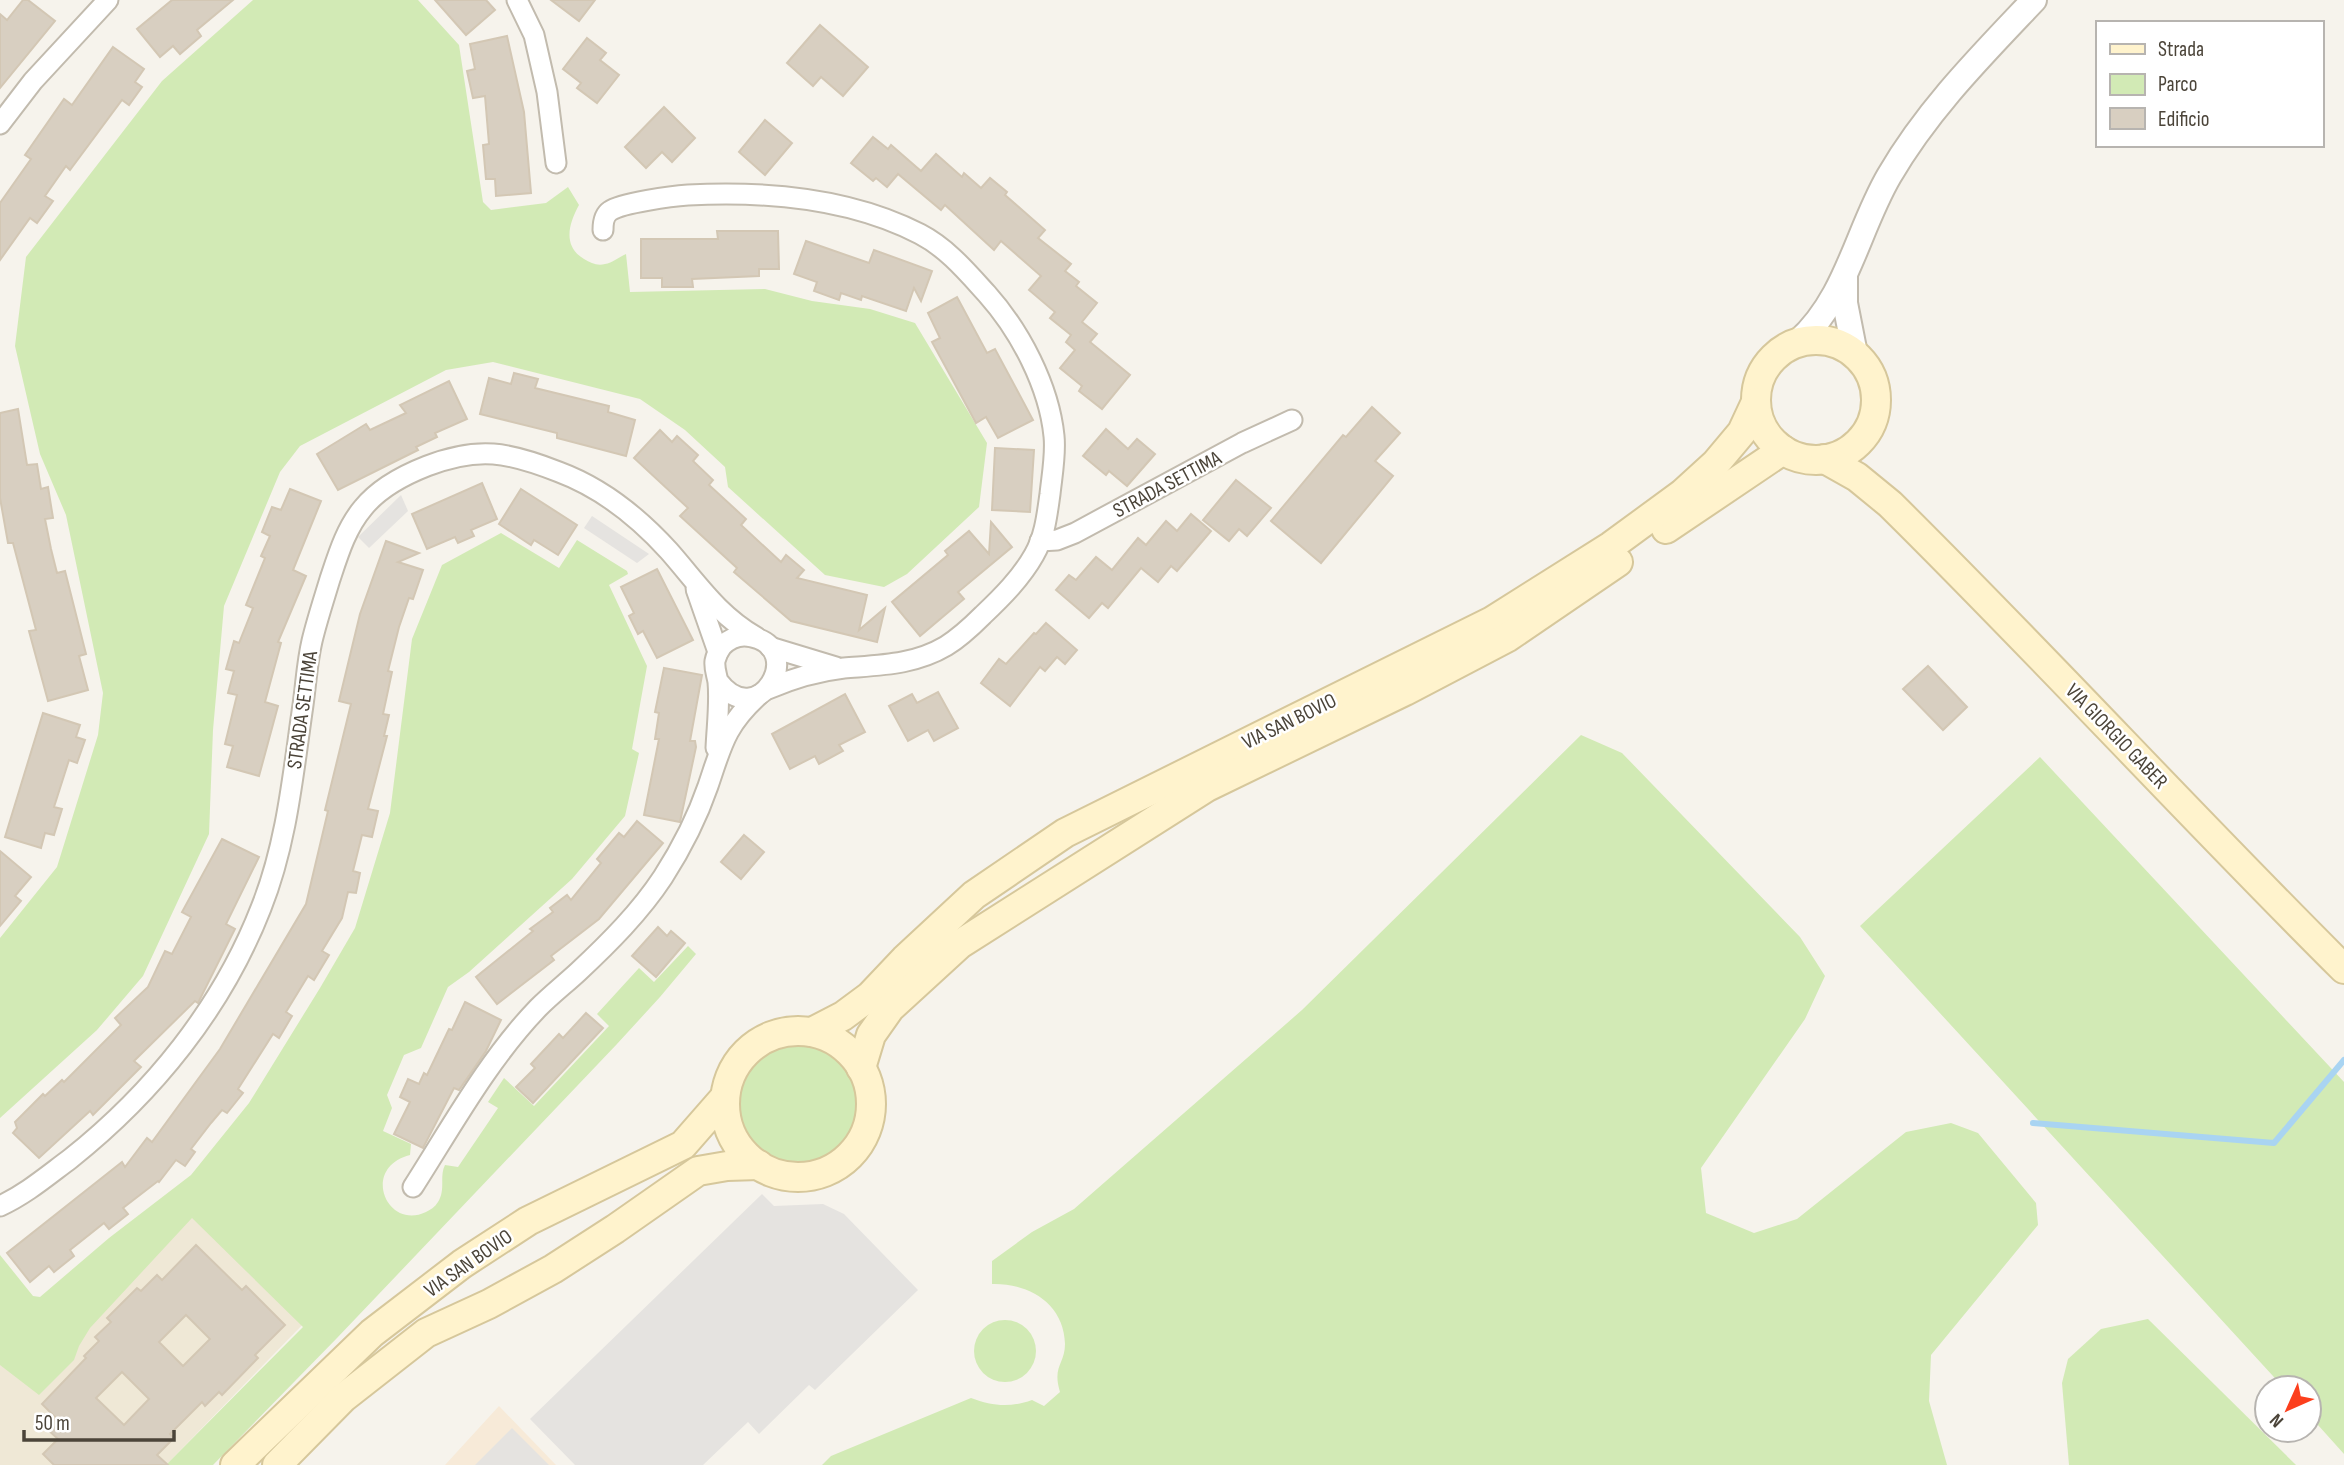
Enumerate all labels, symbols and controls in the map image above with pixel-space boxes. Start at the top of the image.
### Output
legend [2096,21,2323,147]
text: Strada [2158,37,2204,62]
text: Parco [2158,72,2197,97]
text: Edificio [2158,107,2209,132]
street label: STRADA SETTIMA [1109,445,1226,523]
street label: STRADA SETTIMA [282,649,323,771]
street label: VIA GIORGIO GABER [2060,679,2173,794]
street label: VIA SAN BOVIO [1238,688,1340,755]
street label: VIA SAN BOVIO [419,1224,517,1303]
north arrow [2253,1374,2323,1444]
scale bar [24,1398,175,1442]
text: N [2265,1408,2289,1432]
text: 50 m [35,1411,70,1436]

